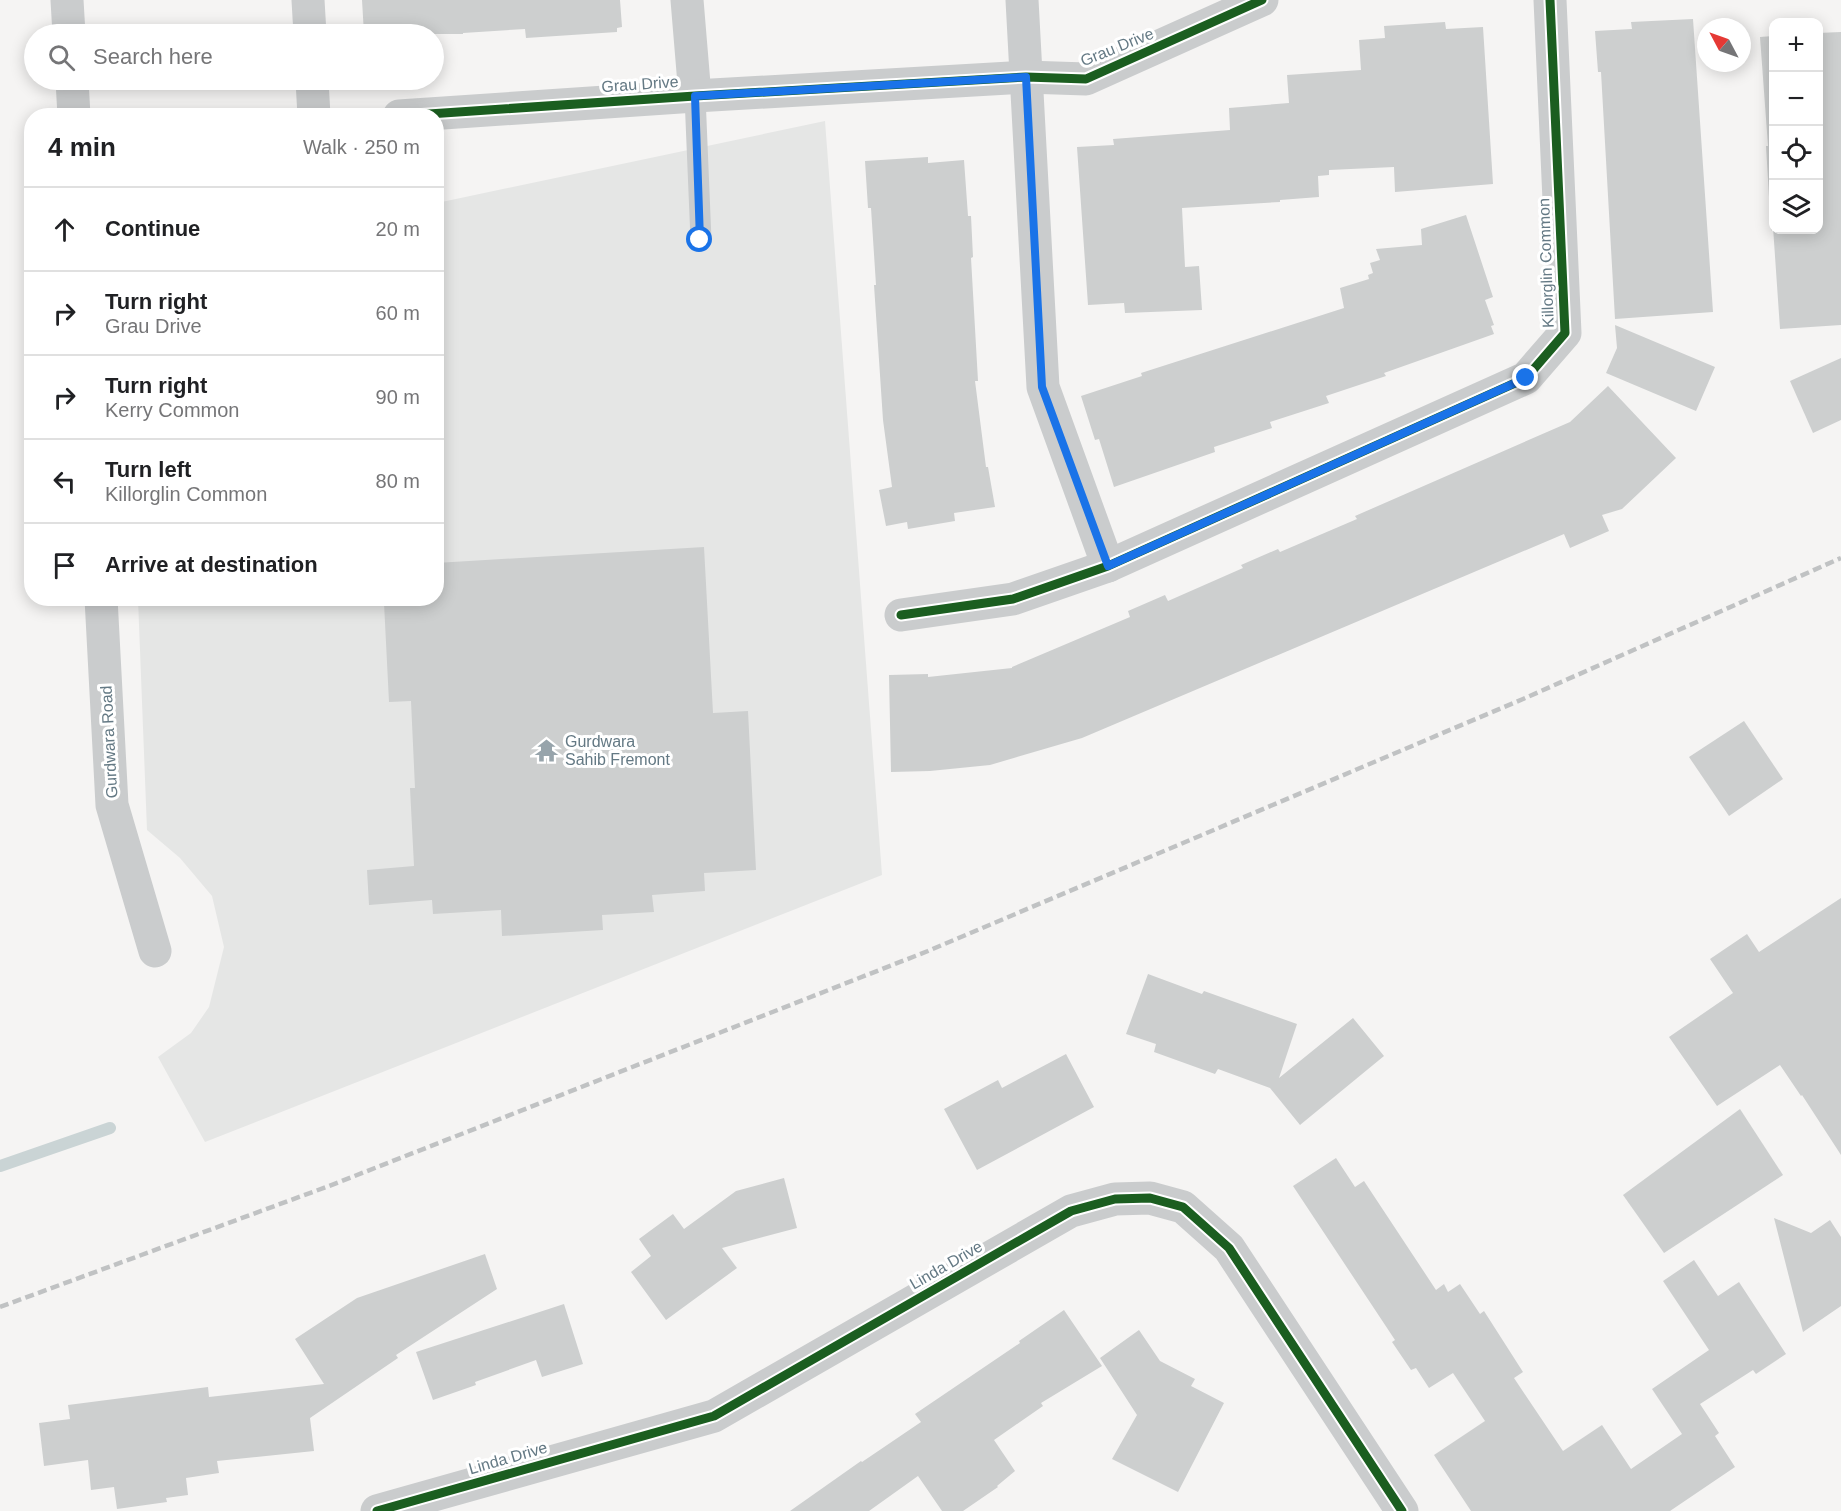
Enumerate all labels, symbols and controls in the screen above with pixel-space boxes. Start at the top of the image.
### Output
north arrow [1697,18,1751,72]
map controls [1769,18,1823,234]
button: + [1769,18,1823,72]
search box [24,24,444,90]
street label: Grau Drive [1078,25,1156,69]
icon: search [45,41,78,74]
text: Search here [93,44,213,69]
button: − [1769,72,1823,126]
street label: Grau Drive [601,73,679,95]
button: locate [1769,126,1823,180]
text: 4 min [48,132,116,162]
text: Walk · 250 m [303,136,420,158]
button: layers [1769,180,1823,234]
street label: Killorglin Common [1535,198,1557,328]
icon: ahead [48,213,81,246]
text: Continue [105,216,200,241]
text: 20 m [376,218,420,240]
route start [686,226,712,252]
text: Turn right [105,289,207,314]
icon: right [48,297,81,330]
text: 60 m [376,302,420,324]
text: Grau Drive [105,315,202,337]
route end [1512,364,1538,390]
text: Turn right [105,373,207,398]
icon: right [48,381,81,414]
text: 90 m [376,386,420,408]
text: Kerry Common [105,399,239,421]
text: Turn left [105,457,191,482]
icon: left [48,465,81,498]
text: 80 m [376,470,420,492]
text: Killorglin Common [105,483,267,505]
icon: arrive [48,549,81,582]
text: Arrive at destination [105,552,318,577]
street label: Gurdwara Road [98,685,120,799]
place label: Gurdwara Sahib Fremont [565,733,670,768]
temple icon: Gurdwara Sahib Fremont [534,737,560,763]
street label: Linda Drive [907,1237,985,1293]
street label: Linda Drive [467,1439,549,1477]

